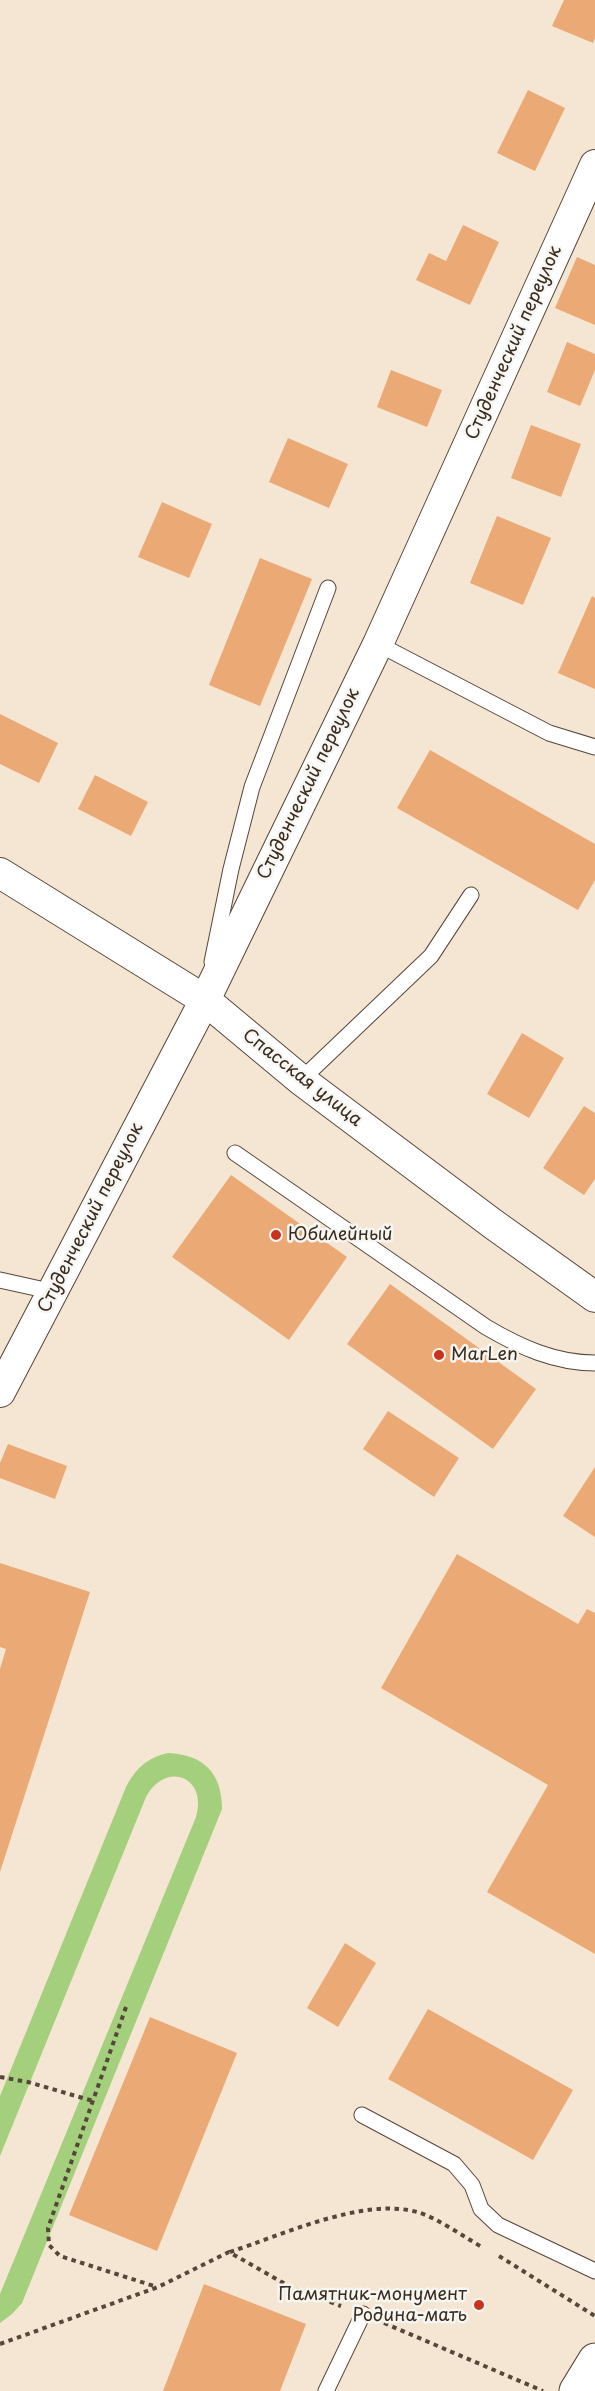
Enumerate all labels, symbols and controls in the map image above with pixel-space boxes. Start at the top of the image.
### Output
street label: Студенческий переулок [461,243,567,443]
street label: Студенческий переулок [253,685,365,883]
street label: Спасская улица [238,1025,366,1131]
street label: Студенческий переулок [34,1119,148,1317]
place label: Юбилейный [288,1224,393,1246]
marker: Юбилейный [269,1228,283,1242]
place label: MarLen [451,1344,518,1366]
marker: MarLen [432,1348,446,1362]
place label: Памятник-монумент Родина-мать [278,2284,467,2326]
marker: Памятник-монумент Родина-мать [472,2298,486,2312]

